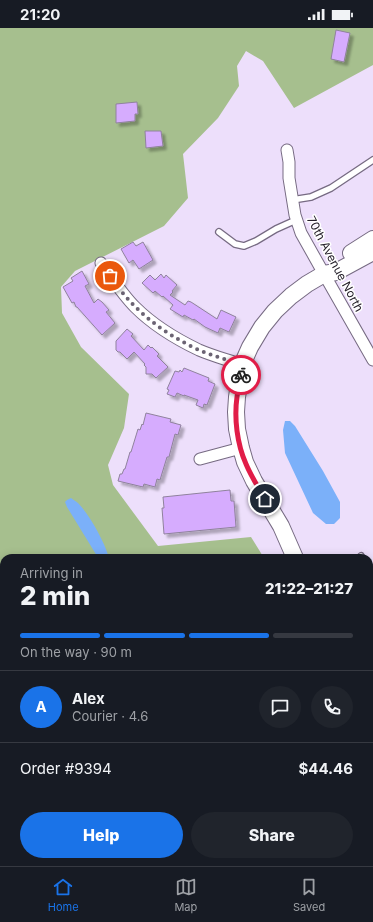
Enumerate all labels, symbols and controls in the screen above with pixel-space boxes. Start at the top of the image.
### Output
text: 21:20 [20,5,61,24]
street label: 70th Avenue North [304,213,367,314]
pin [93,259,127,293]
icon: bag [99,265,121,287]
courier [221,355,261,395]
icon: bike [230,364,252,386]
pin [248,482,282,516]
icon: home [254,488,276,510]
text: Arriving in [20,565,83,581]
text: 21:22–21:27 [265,579,353,598]
text: 2 min [20,580,90,611]
text: On the way · 90 m [20,644,132,660]
button: chat [259,686,301,728]
button: phone [311,686,353,728]
text: Alex [72,689,105,708]
text: A [35,697,47,716]
text: Courier · 4.6 [72,708,148,724]
text: Order #9394 [20,759,112,778]
text: $44.46 [299,759,353,778]
button: Help [20,812,183,858]
button: Share [191,812,353,858]
tab: Home [48,876,79,914]
tab: Map [174,876,197,914]
tab: Saved [293,876,325,914]

